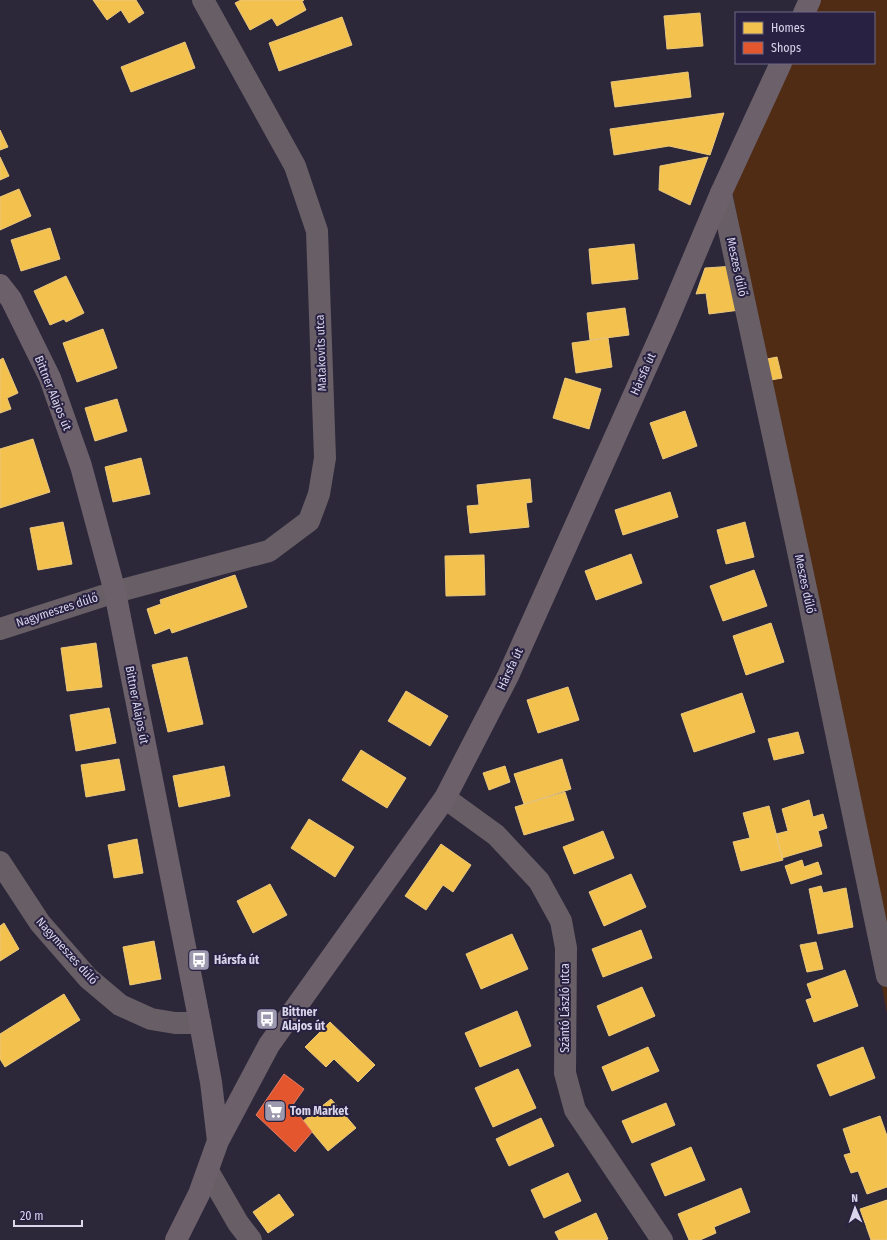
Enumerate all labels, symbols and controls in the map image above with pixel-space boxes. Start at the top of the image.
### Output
legend [735,12,875,64]
text: Homes [771,21,805,35]
text: Shops [771,41,801,55]
street label: Meszes dűlő [724,236,750,298]
street label: Matakovits utca [313,314,329,392]
street label: Hársfa út [628,351,658,397]
street label: Bittner Alajos út [32,354,74,432]
street label: Meszes dűlő [792,553,818,615]
street label: Nagymeszes dűlő [14,590,100,630]
street label: Hársfa út [494,646,526,692]
street label: Bittner Alajos út [123,665,151,745]
street label: Nagymeszes dűlő [33,915,101,987]
bus stop icon: Hársfa út [186,947,212,973]
place label: Hársfa út [214,953,260,967]
street label: Szántó László utca [558,963,572,1053]
place label: Bittner Alajos út [281,1005,326,1033]
bus stop icon: Bittner Alajos út [254,1006,280,1032]
supermarket icon: Tom Market [262,1098,288,1124]
place label: Tom Market [290,1104,349,1118]
north arrow [835,1188,875,1228]
text: N [851,1192,858,1205]
scale bar [14,1202,82,1228]
text: 20 m [20,1209,44,1223]

